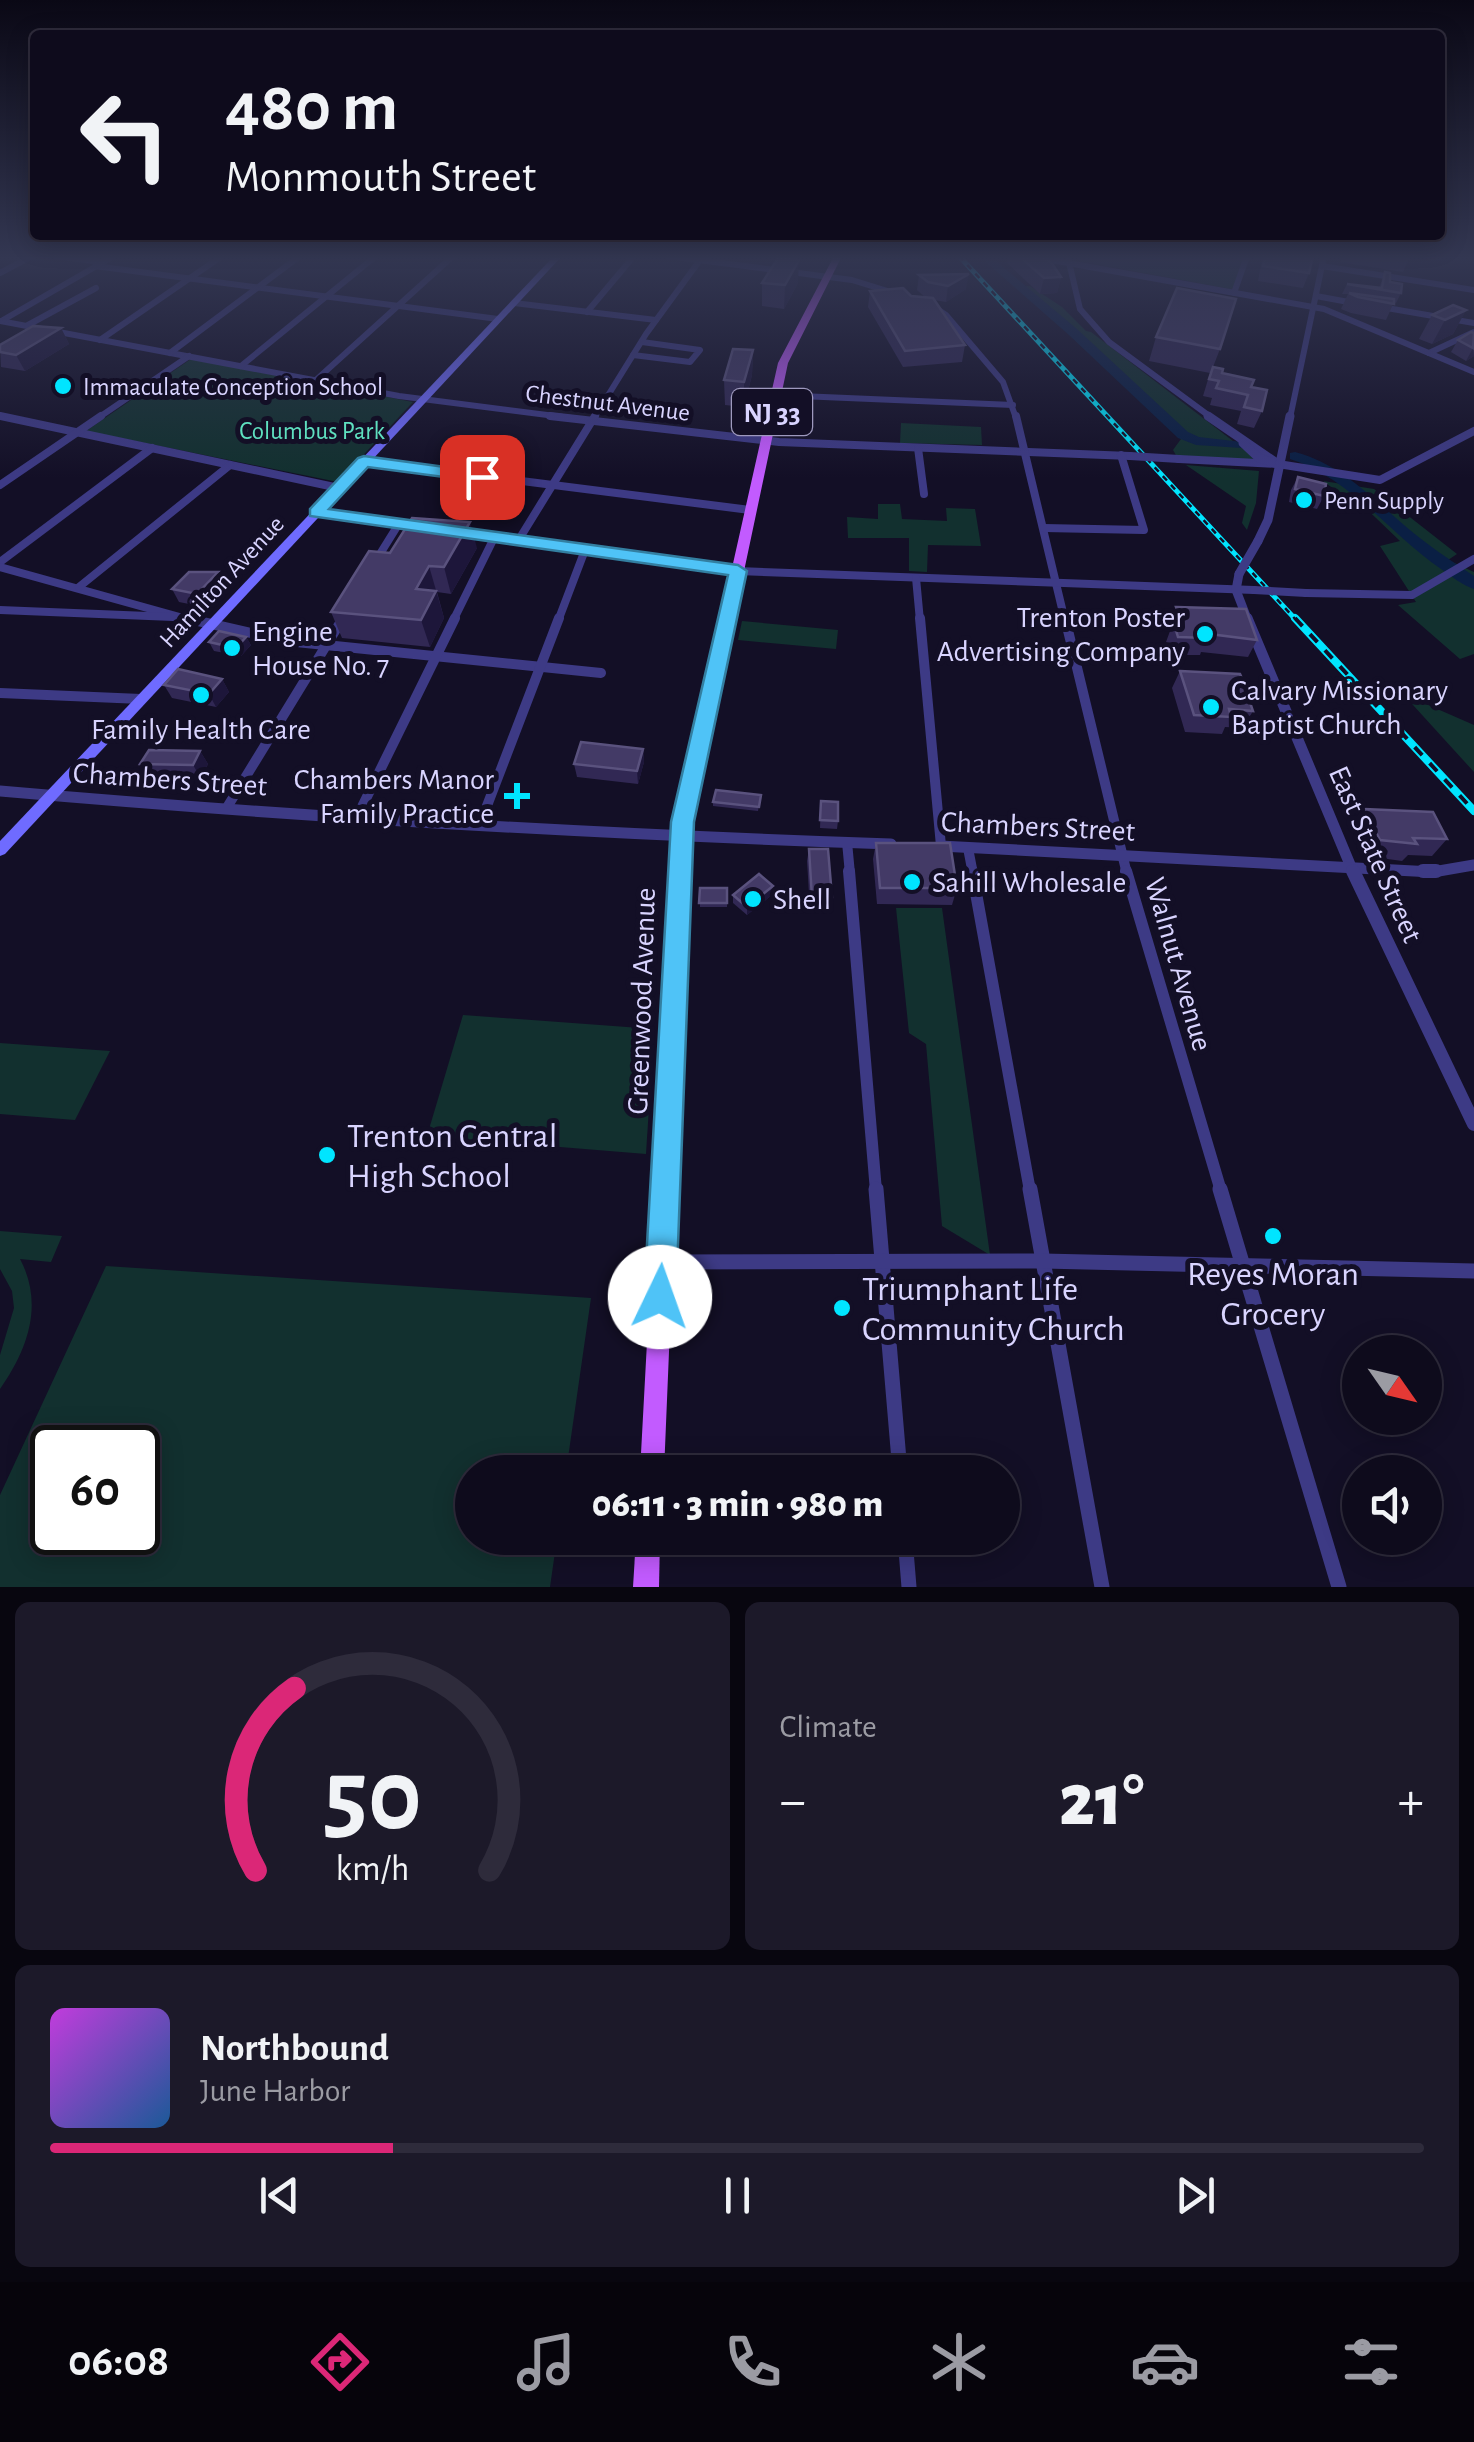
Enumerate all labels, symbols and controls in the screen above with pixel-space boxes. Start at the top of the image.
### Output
icon: left [60,70,190,200]
text: 480 m [225,73,398,143]
text: Monmouth Street [225,155,536,200]
marker: Immaculate Conception School [52,375,74,397]
place label: Immaculate Conception School [83,375,383,400]
street label: Chestnut Avenue [524,381,691,426]
road number: NJ 33 [732,389,812,435]
park label: Columbus Park [239,419,385,444]
pin [440,435,525,520]
icon: arrive [455,450,510,505]
marker: Penn Supply [1293,489,1315,511]
place label: Penn Supply [1324,489,1444,514]
street label: Hamilton Avenue [155,511,289,653]
place label: Trenton Poster Advertising Company [937,603,1185,667]
place label: Engine House No. 7 [252,617,389,681]
marker: Trenton Poster Advertising Company [1194,623,1216,645]
marker: Engine House No. 7 [221,637,243,659]
place label: Calvary Missionary Baptist Church [1231,676,1448,740]
marker: Family Health Care [190,684,212,706]
marker: Calvary Missionary Baptist Church [1200,696,1222,718]
place label: Family Health Care [91,715,311,745]
street label: Chambers Street [72,758,268,802]
street label: East State Street [1323,762,1427,947]
place label: Chambers Manor Family Practice [294,765,494,829]
marker: Chambers Manor Family Practice [504,783,530,809]
street label: Chambers Street [940,807,1136,847]
place label: Sahill Wholesale [932,868,1126,898]
marker: Sahill Wholesale [901,871,923,893]
street label: Walnut Avenue [1139,874,1217,1055]
place label: Shell [773,885,831,915]
street label: Greenwood Avenue [623,887,661,1115]
marker: Shell [742,888,764,910]
place label: Trenton Central High School [347,1119,557,1194]
marker: Trenton Central High School [316,1144,338,1166]
marker: Reyes Moran Grocery [1262,1225,1284,1247]
position arrow [608,1245,712,1349]
place label: Reyes Moran Grocery [1187,1257,1359,1332]
place label: Triumphant Life Community Church [862,1272,1125,1347]
marker: Triumphant Life Community Church [831,1297,853,1319]
north arrow [1342,1335,1442,1435]
map controls [1342,1335,1442,1555]
speed limit sign: 60 [30,1425,160,1555]
button: sound [1342,1455,1442,1555]
text: 06:11 · 3 min · 980 m [592,1486,883,1524]
text: Climate [780,1711,877,1743]
text: 50 [323,1745,422,1849]
text: 21° [1059,1764,1144,1839]
text: − [780,1774,806,1829]
text: + [1398,1774,1424,1829]
text: km/h [335,1851,409,1887]
text: Northbound [200,2030,389,2068]
text: June Harbor [200,2075,350,2107]
icon: previous [252,2168,307,2223]
icon: pause [710,2168,765,2223]
icon: next [1168,2168,1223,2223]
icon: directions [305,2327,375,2397]
icon: music [511,2327,581,2397]
icon: phone [718,2327,788,2397]
icon: climate [924,2327,994,2397]
icon: car [1130,2327,1200,2397]
icon: filters [1336,2327,1406,2397]
text: 06:08 [68,2339,169,2384]

